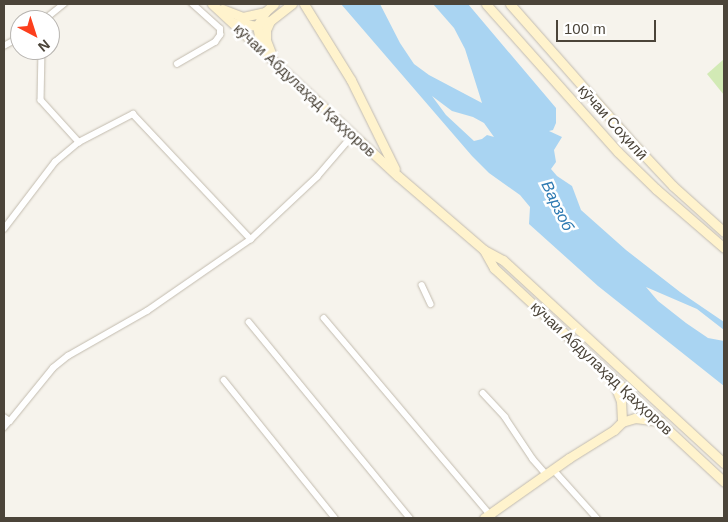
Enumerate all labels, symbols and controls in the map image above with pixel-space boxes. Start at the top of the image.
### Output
north arrow [10,10,60,60]
scale bar [558,10,658,42]
street label: кӯчаи Абдулаҳад Қаҳҳоров [230,19,380,161]
text: 100 m [564,20,606,37]
text: N [35,36,53,55]
street label: кӯчаи Соҳилӣ [575,81,651,163]
water label: Варзоб [537,178,577,234]
street label: кӯчаи Абдулаҳад Қаҳҳоров [527,297,677,439]

